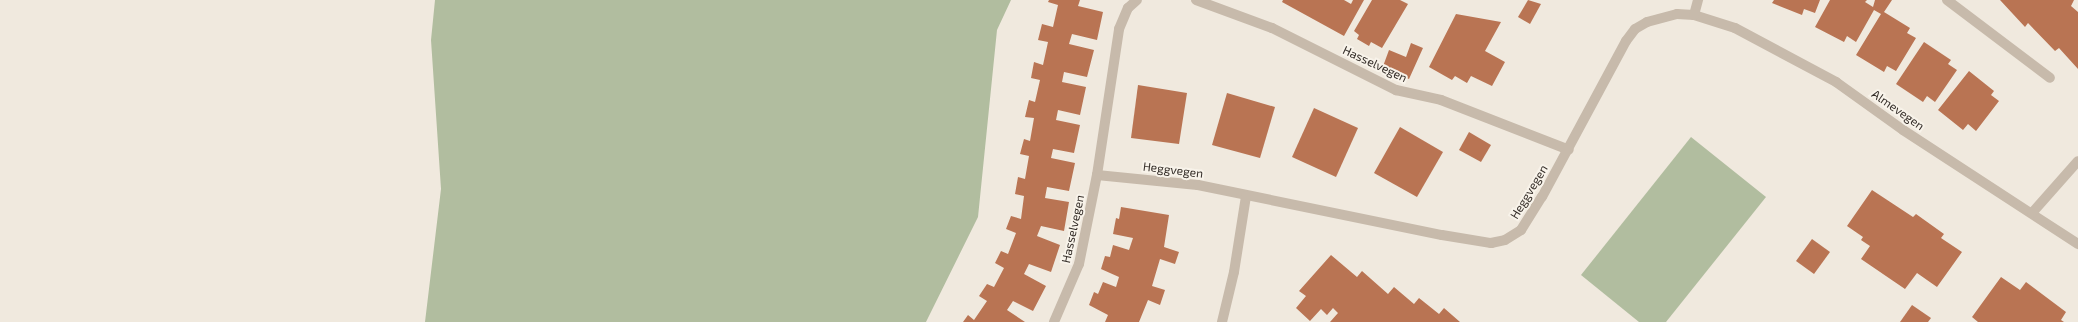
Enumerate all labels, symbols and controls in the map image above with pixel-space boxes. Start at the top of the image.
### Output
street label: Hasselvegen [1341,43,1409,85]
street label: Almevegen [1869,87,1927,133]
street label: Heggvegen [1142,159,1204,181]
street label: Heggvegen [1507,162,1551,222]
street label: Hasselvegen [1059,194,1087,264]

